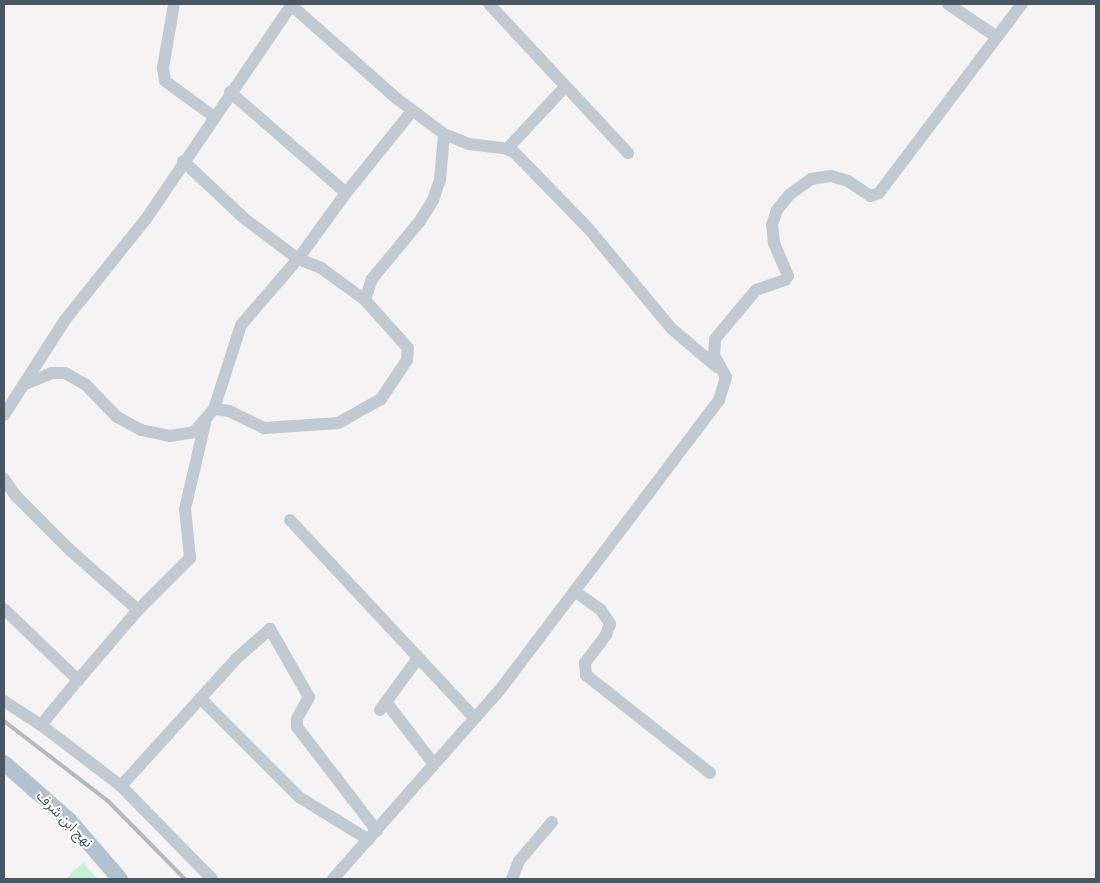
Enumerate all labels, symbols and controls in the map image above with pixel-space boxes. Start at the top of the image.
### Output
street label: نهج ابن شرف [33,787,97,851]

